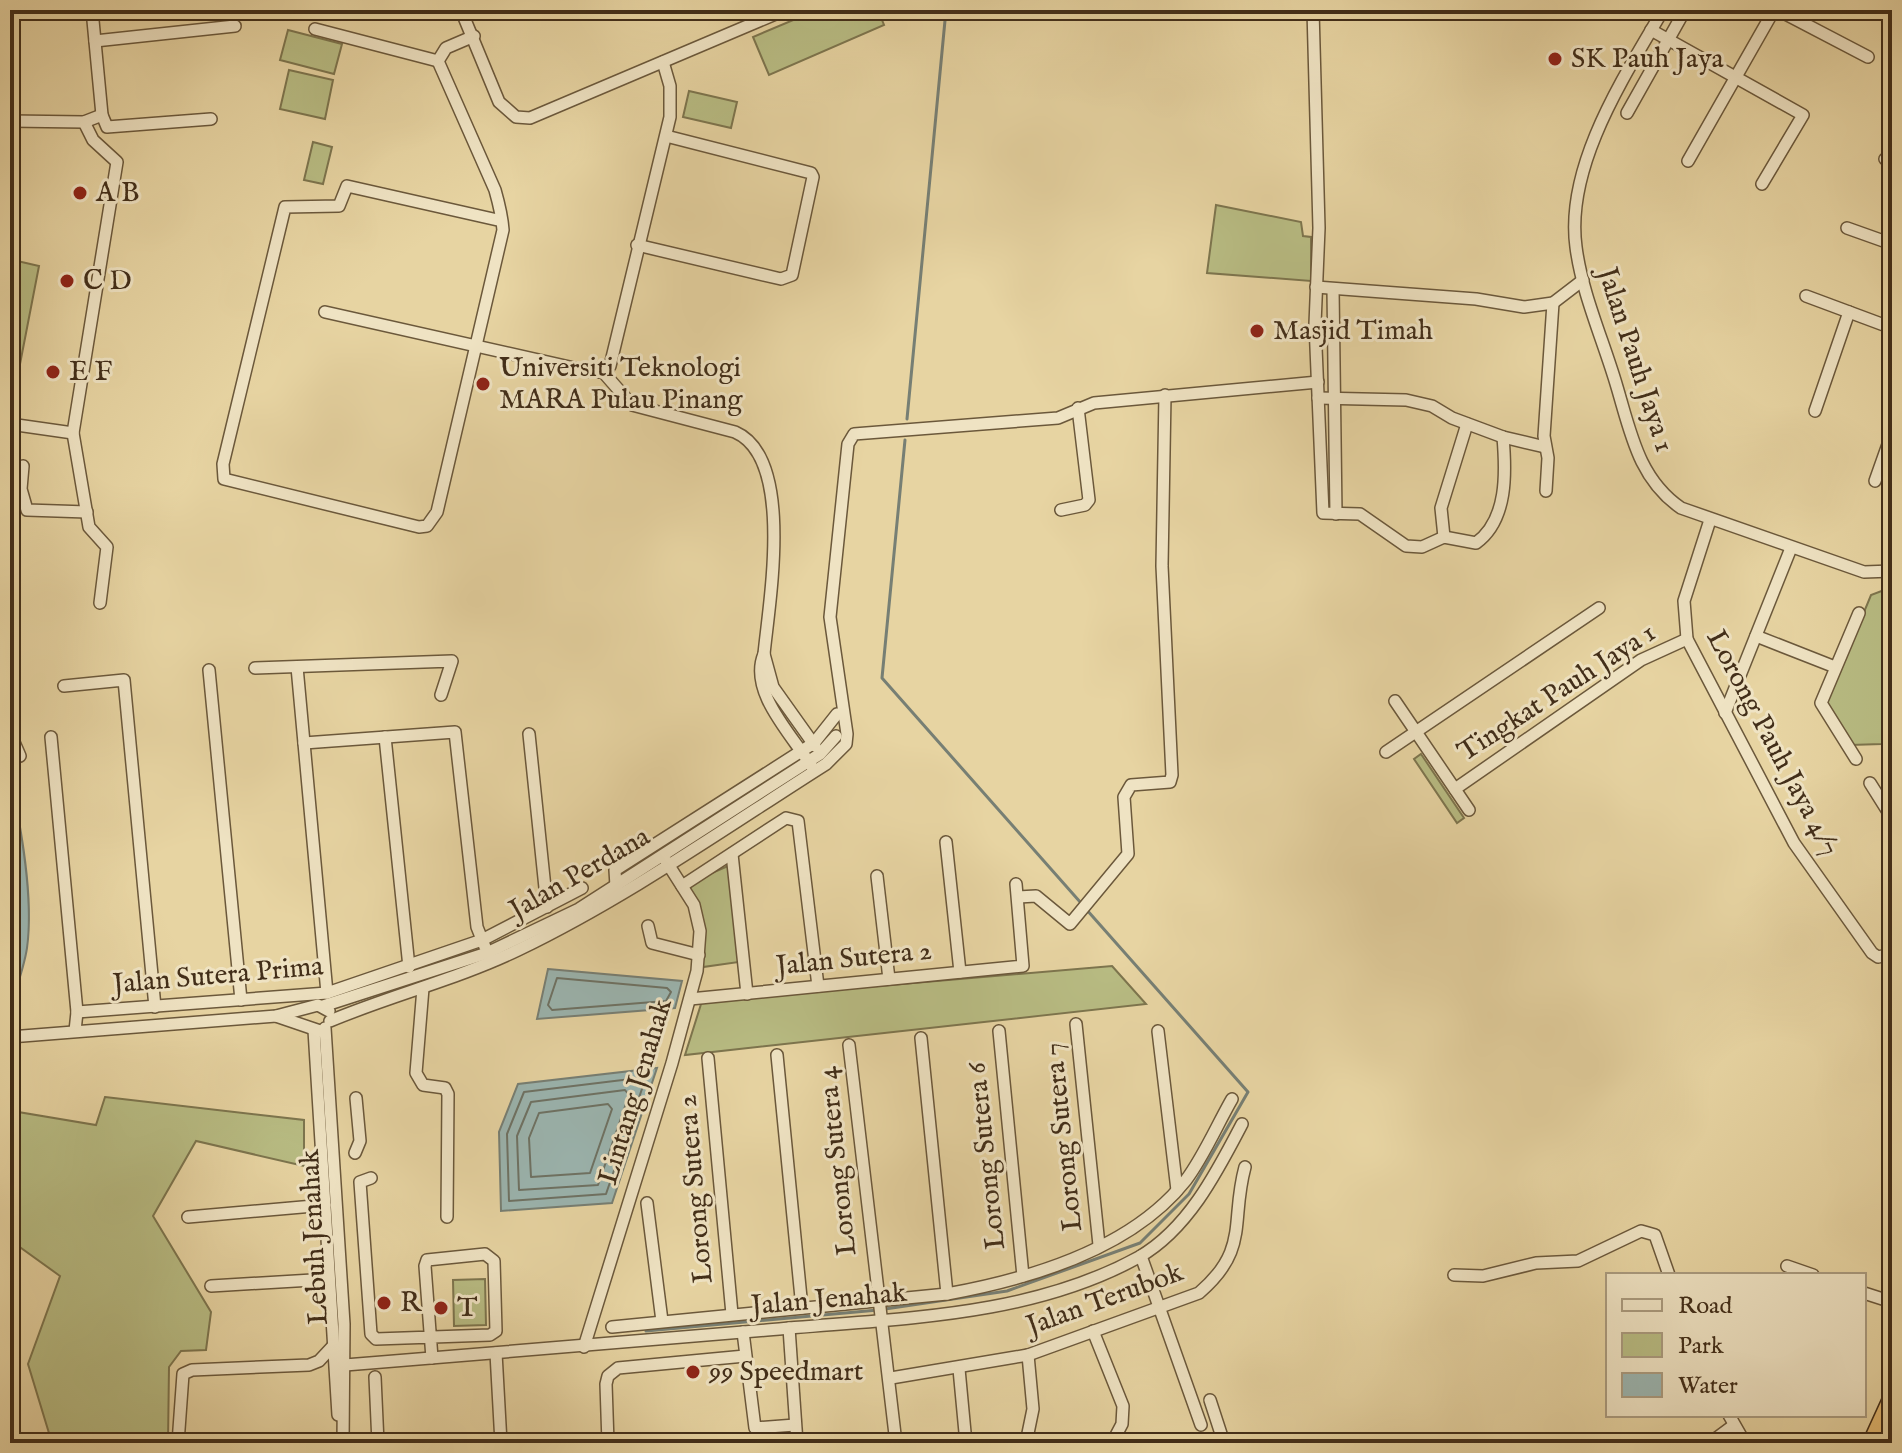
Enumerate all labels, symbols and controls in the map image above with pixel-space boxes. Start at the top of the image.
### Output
place label: SK Pauh Jaya [1571,42,1724,77]
marker: SK Pauh Jaya [1546,50,1564,68]
place label: A B [95,176,140,211]
marker: A B [71,184,89,202]
street label: Jalan Pauh Jaya 1 [1588,260,1681,457]
place label: C D [83,264,132,299]
marker: C D [58,272,76,290]
place label: Masjid Timah [1273,314,1433,349]
marker: Masjid Timah [1248,322,1266,340]
place label: Universiti Teknologi MARA Pulau Pinang [499,351,743,418]
place label: E F [69,355,113,390]
marker: E F [44,363,62,381]
marker: Universiti Teknologi MARA Pulau Pinang [474,375,492,393]
street label: Tingkat Pauh Jaya 1 [1451,616,1663,770]
street label: Lorong Pauh Jaya 4/7 [1698,624,1846,862]
street label: Jalan Perdana [501,819,657,930]
street label: Jalan Sutera 2 [771,933,934,985]
street label: Jalan Sutera Prima [108,949,326,1003]
street label: Lintang Jenahak [591,994,681,1189]
street label: Lorong Sutera 7 [1037,1041,1091,1233]
street label: Lorong Sutera 6 [960,1059,1014,1251]
street label: Lorong Sutera 4 [811,1064,865,1257]
street label: Lorong Sutera 2 [670,1093,722,1285]
street label: Lebuh Jenahak [293,1147,337,1326]
street label: Jalan Terubok [1019,1255,1189,1346]
legend [1606,1273,1866,1417]
street label: Jalan Jenahak [747,1276,909,1325]
place label: R [400,1286,422,1321]
place label: T [457,1291,478,1326]
text: Road [1678,1291,1732,1322]
marker: R [375,1294,393,1312]
marker: T [432,1299,450,1317]
text: Park [1678,1331,1724,1362]
place label: 99 Speedmart [708,1355,864,1390]
marker: 99 Speedmart [684,1363,702,1381]
text: Water [1678,1371,1738,1402]

